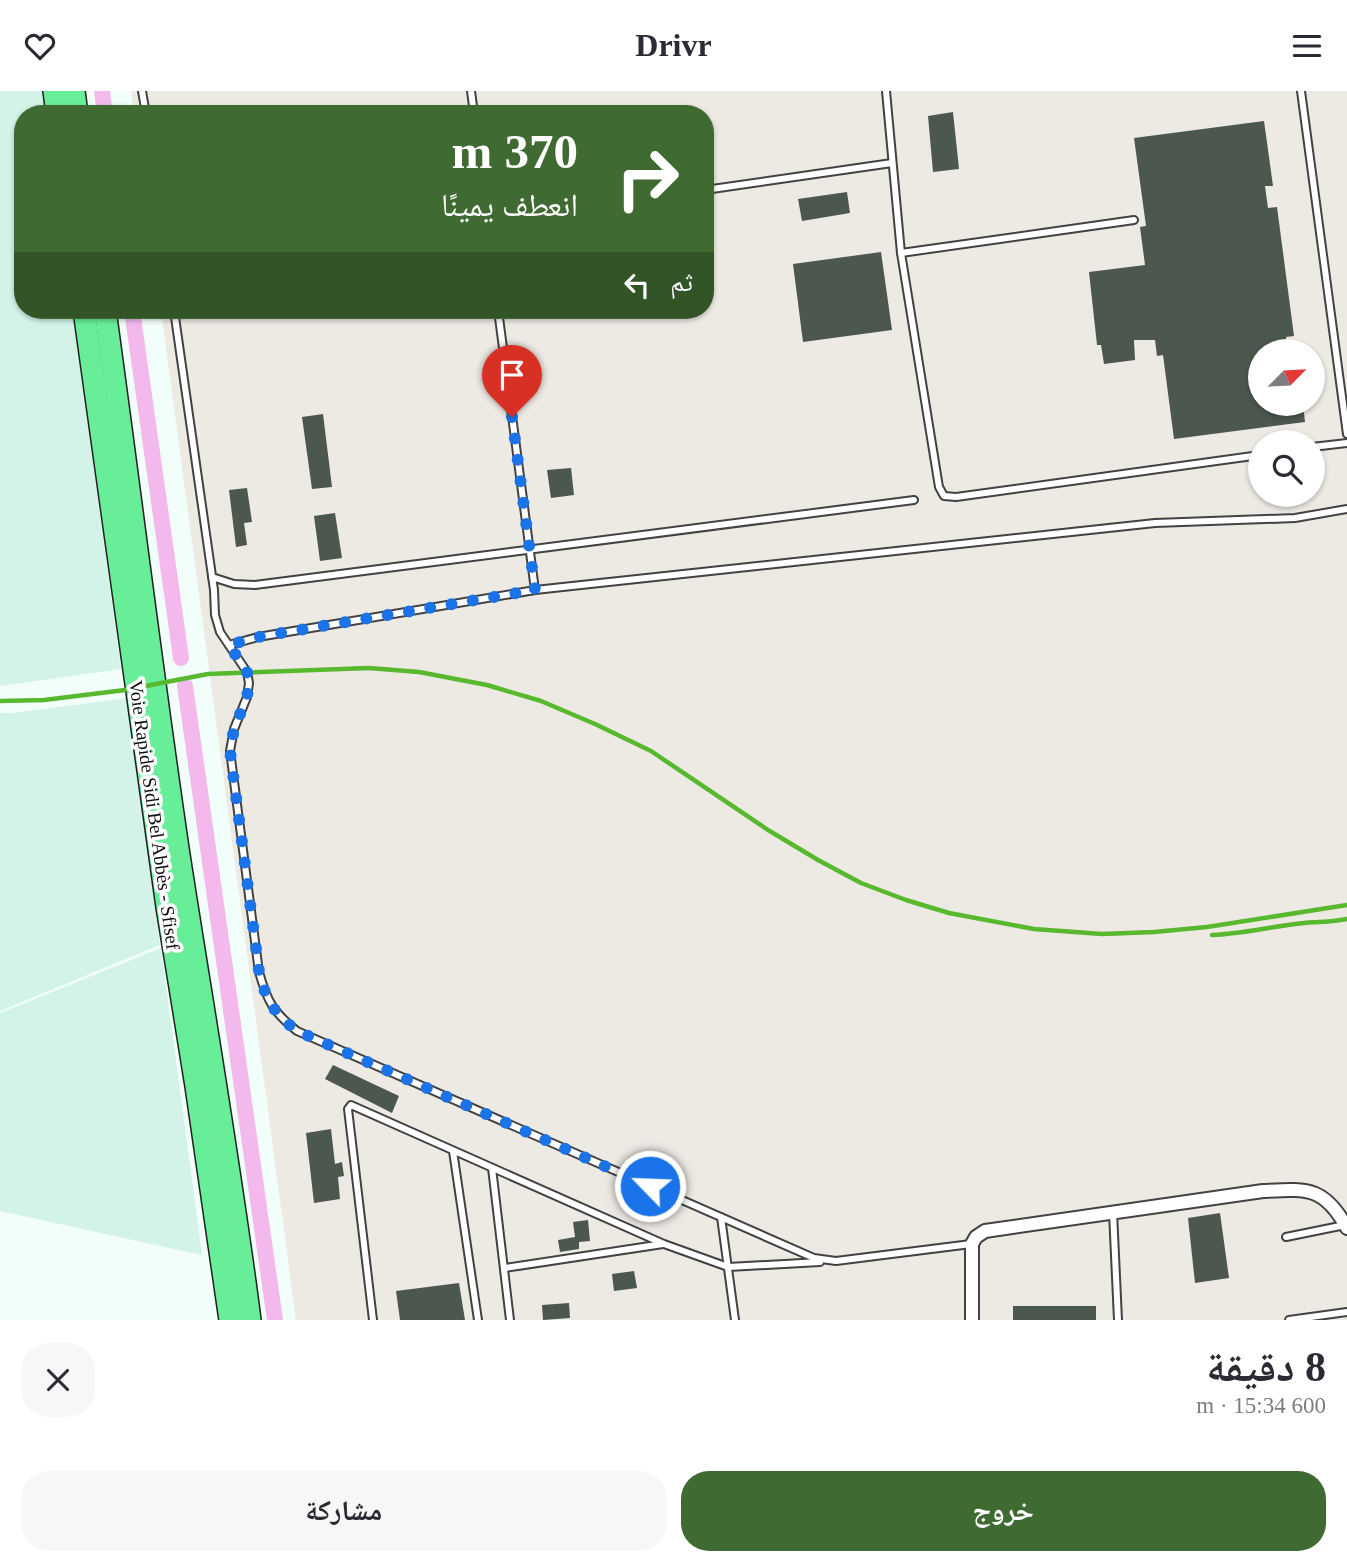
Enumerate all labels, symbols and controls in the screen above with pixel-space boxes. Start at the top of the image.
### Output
icon: heart [21,27,59,65]
text: Drivr [635,27,712,63]
icon: menu [1288,27,1326,65]
text: 370 m [451,124,578,179]
icon: right [602,133,693,224]
text: انعطف يمينًا [441,187,578,223]
icon: left [618,266,656,304]
text: ثم [670,268,693,297]
north arrow [1248,339,1325,417]
map controls [1248,339,1325,507]
pin [482,345,542,417]
icon: arrive [493,356,531,394]
button: search [1248,430,1325,507]
street label: Voie Rapide Sidi Bel Abbès - Sfisef [125,679,184,952]
position arrow [613,1149,687,1223]
button: close [21,1343,95,1417]
text: 8 دقيقة [1206,1344,1326,1390]
text: 600 m · 15:34 [1196,1393,1326,1418]
button: مشاركة [21,1471,667,1551]
button: خروج [681,1471,1326,1551]

